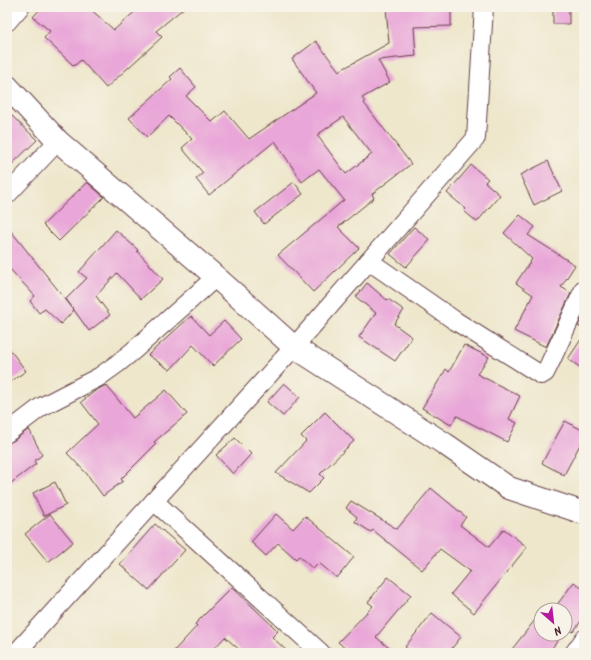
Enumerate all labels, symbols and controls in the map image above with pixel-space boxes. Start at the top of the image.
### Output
north arrow [533,602,573,642]
text: N [550,620,565,640]

